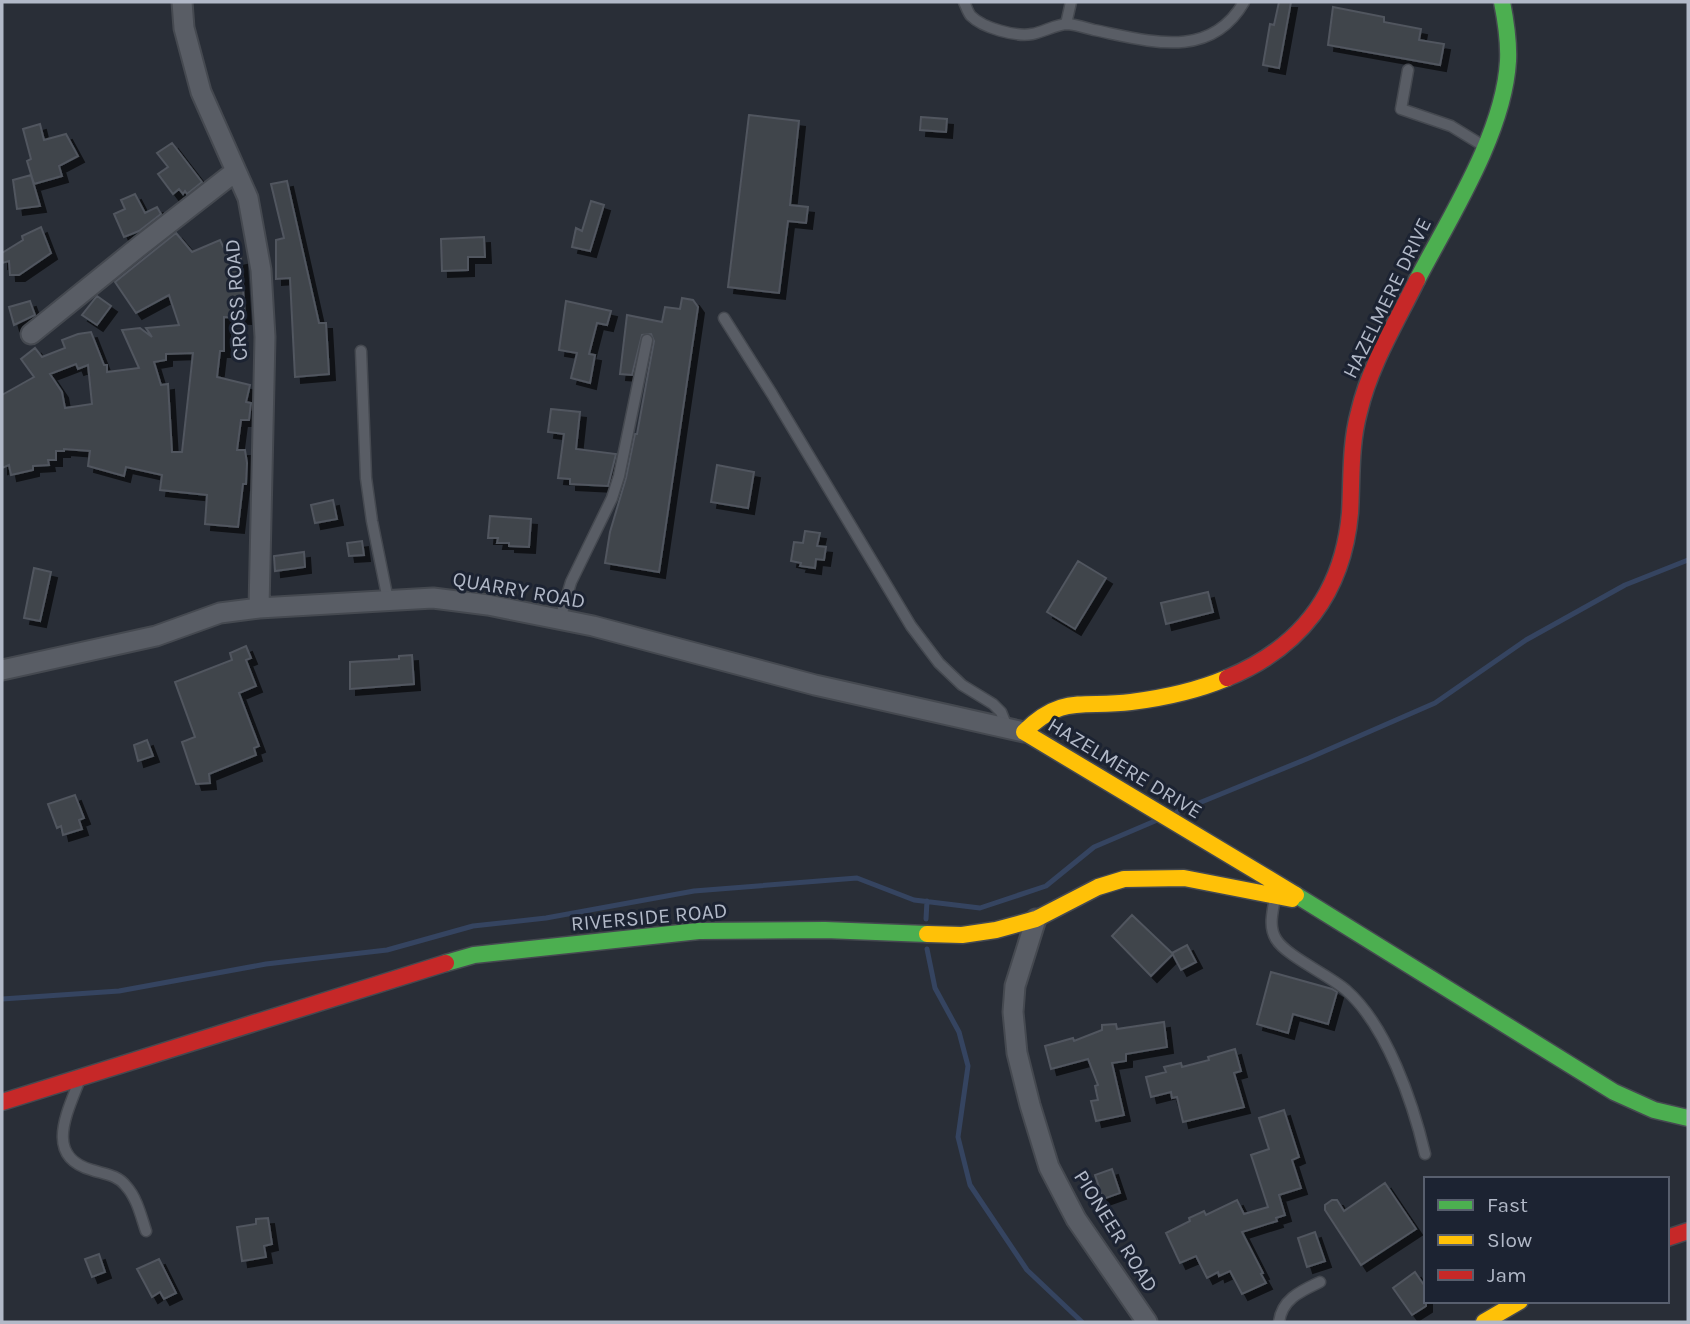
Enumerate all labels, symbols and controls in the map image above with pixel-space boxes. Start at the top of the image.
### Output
street label: HAZELMERE DRIVE [1338,214,1436,382]
street label: CROSS ROAD [220,238,252,362]
street label: QUARRY ROAD [451,567,587,613]
street label: HAZELMERE DRIVE [1044,712,1206,824]
street label: RIVERSIDE ROAD [570,898,728,936]
street label: PIONEER ROAD [1069,1166,1163,1296]
legend [1424,1177,1669,1303]
text: Fast [1487,1193,1528,1217]
text: Slow [1487,1228,1532,1252]
text: Jam [1487,1263,1527,1287]

